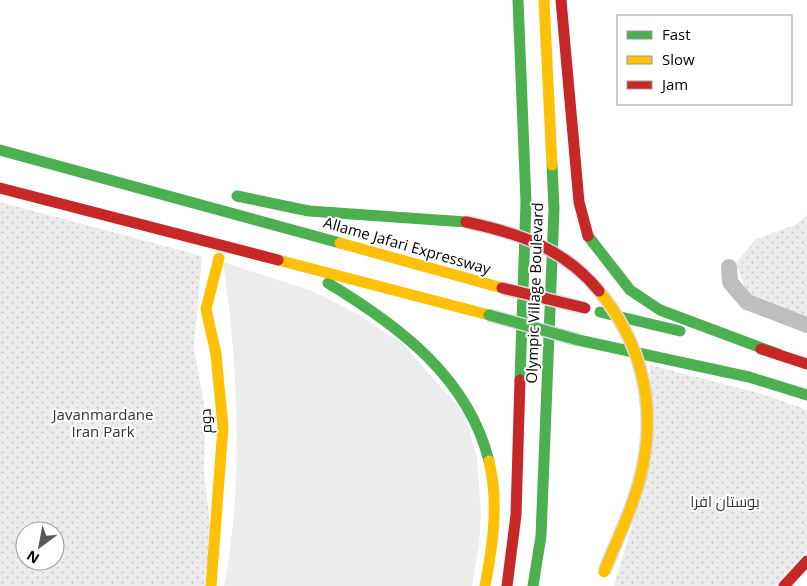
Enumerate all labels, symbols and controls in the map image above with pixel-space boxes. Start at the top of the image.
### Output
legend [617,15,792,105]
text: Fast [662,24,691,44]
text: Slow [662,49,695,69]
text: Jam [660,74,688,94]
street label: Olympic Village Boulevard [521,202,547,384]
street label: Allame Jafari Expressway [321,212,494,279]
park label: Javanmardane Iran Park [51,404,153,441]
street label: دوم [195,408,216,434]
park label: بوستان افرا [690,491,760,512]
north arrow [15,521,65,571]
text: N [23,546,43,569]

